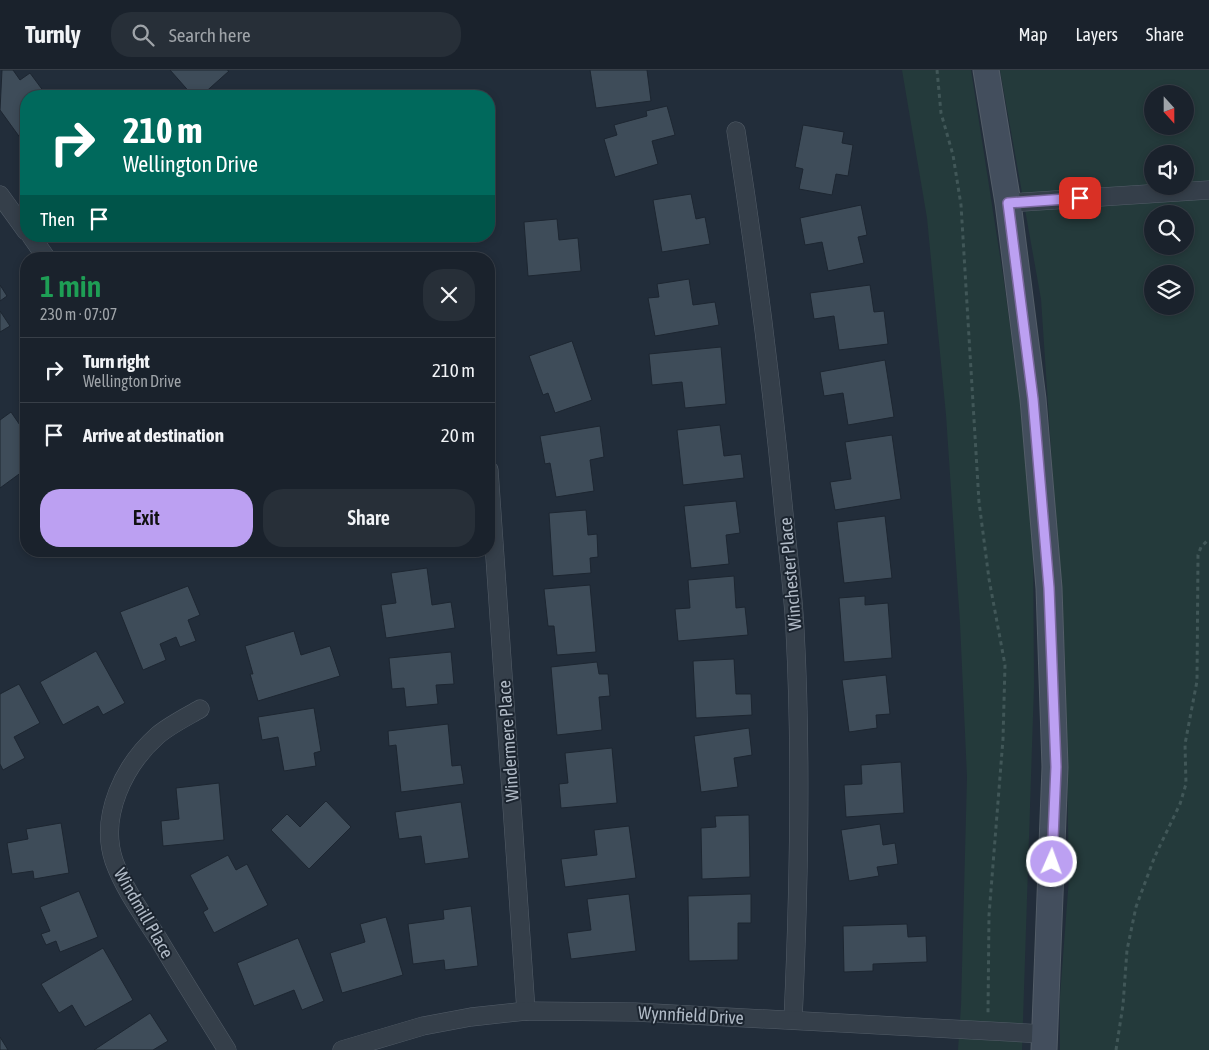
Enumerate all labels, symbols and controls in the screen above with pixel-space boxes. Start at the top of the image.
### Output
search box [111,12,461,57]
text: Turnly [25,21,81,48]
icon: search [129,21,157,49]
text: Search here [169,24,251,46]
text: Map [1018,24,1047,45]
text: Layers [1075,24,1118,45]
text: Share [1146,24,1184,45]
north arrow [1144,85,1194,135]
map controls [1144,85,1194,315]
icon: right [40,110,105,175]
text: 210 m [123,110,202,150]
button: sound [1144,145,1194,195]
text: Wellington Drive [123,151,258,177]
pin [1059,177,1101,219]
icon: arrive [1066,184,1094,212]
icon: arrive [85,205,113,233]
button: search [1144,205,1194,255]
text: Then [40,208,75,230]
button: layers [1144,265,1194,315]
text: 1 min [40,269,101,303]
button: close [423,269,475,321]
text: 230 m · 07:07 [40,305,117,323]
text: Turn right [83,350,150,372]
icon: right [40,356,68,384]
text: 210 m [432,359,475,381]
text: Wellington Drive [83,372,181,390]
icon: arrive [40,421,68,449]
text: Arrive at destination [83,424,224,446]
text: 20 m [441,424,475,446]
button: Exit [40,489,253,547]
button: Share [263,489,475,547]
street label: Winchester Place [775,517,805,631]
street label: Windermere Place [493,680,523,802]
position arrow [1025,835,1077,887]
street label: Windmill Place [110,864,178,962]
street label: Wynnfield Drive [638,1002,744,1028]

